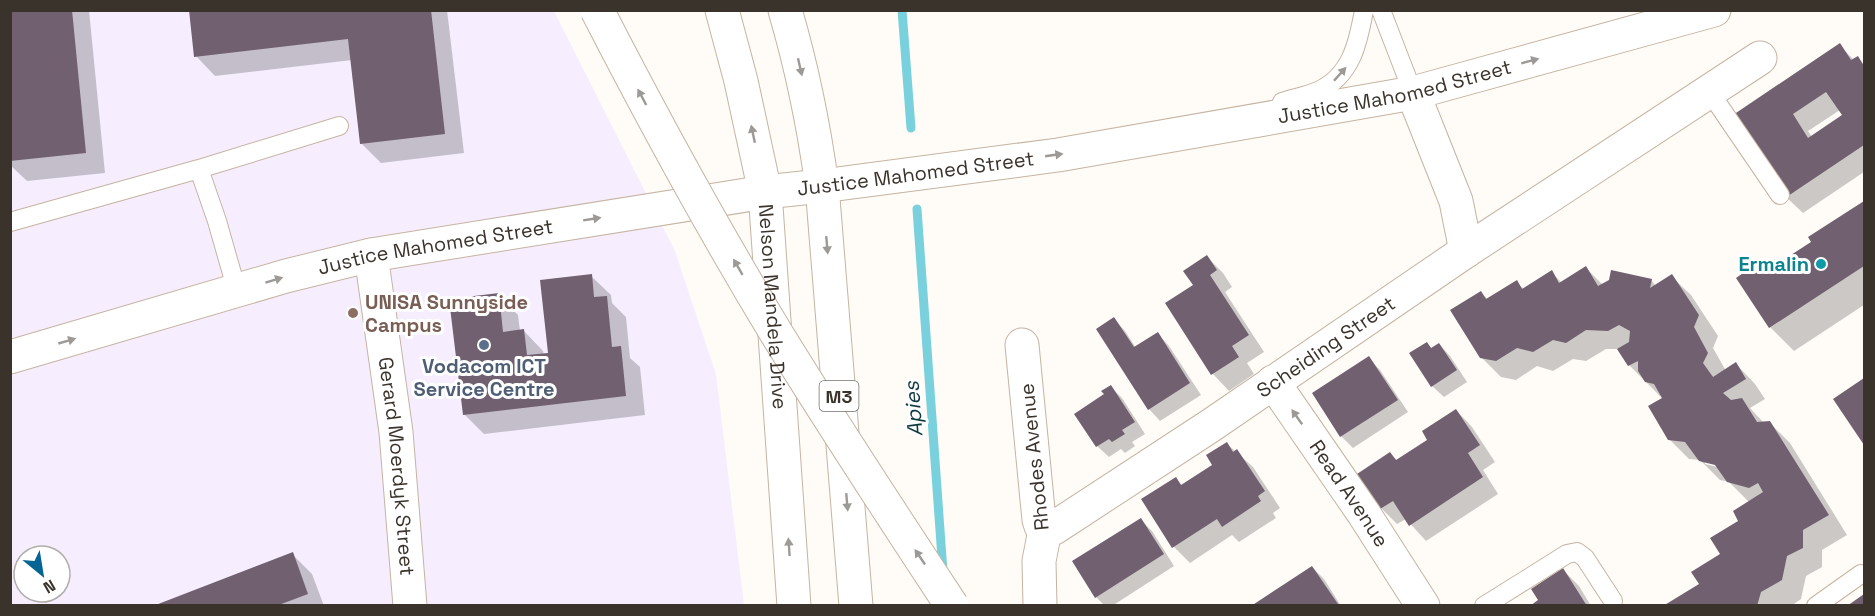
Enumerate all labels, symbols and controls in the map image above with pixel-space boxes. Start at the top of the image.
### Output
street label: Justice Mahomed Street [1276,54,1514,129]
one-way arrow [1521,55,1539,65]
one-way arrow [796,58,805,77]
one-way arrow [1333,67,1346,82]
one-way arrow [637,89,647,106]
one-way arrow [748,125,757,144]
street label: Justice Mahomed Street [796,145,1036,202]
one-way arrow [1045,151,1064,160]
street label: Nelson Mandela Drive [753,203,793,410]
street label: Justice Mahomed Street [315,213,555,281]
one-way arrow [583,215,602,224]
one-way arrow [822,235,831,254]
place label: Ermalin [1738,251,1809,277]
marker: Ermalin [1814,257,1828,271]
one-way arrow [733,259,744,275]
one-way arrow [265,275,283,284]
place label: UNISA Sunnyside Campus [365,289,528,338]
street label: Scheiding Street [1252,290,1400,403]
marker: UNISA Sunnyside Campus [346,306,360,320]
one-way arrow [58,336,76,345]
marker: Vodacom ICT Service Centre [477,338,491,352]
place label: Vodacom ICT Service Centre [414,353,554,402]
street label: Gerard Moerdyk Street [373,355,421,577]
water label: Apies [898,380,928,438]
road number: M3 [820,381,858,411]
street label: Rhodes Avenue [1013,382,1055,532]
one-way arrow [1292,409,1303,425]
street label: Read Avenue [1304,435,1395,552]
one-way arrow [843,492,852,511]
one-way arrow [785,538,794,557]
north arrow [12,544,72,604]
one-way arrow [914,549,925,565]
text: N [39,575,59,598]

